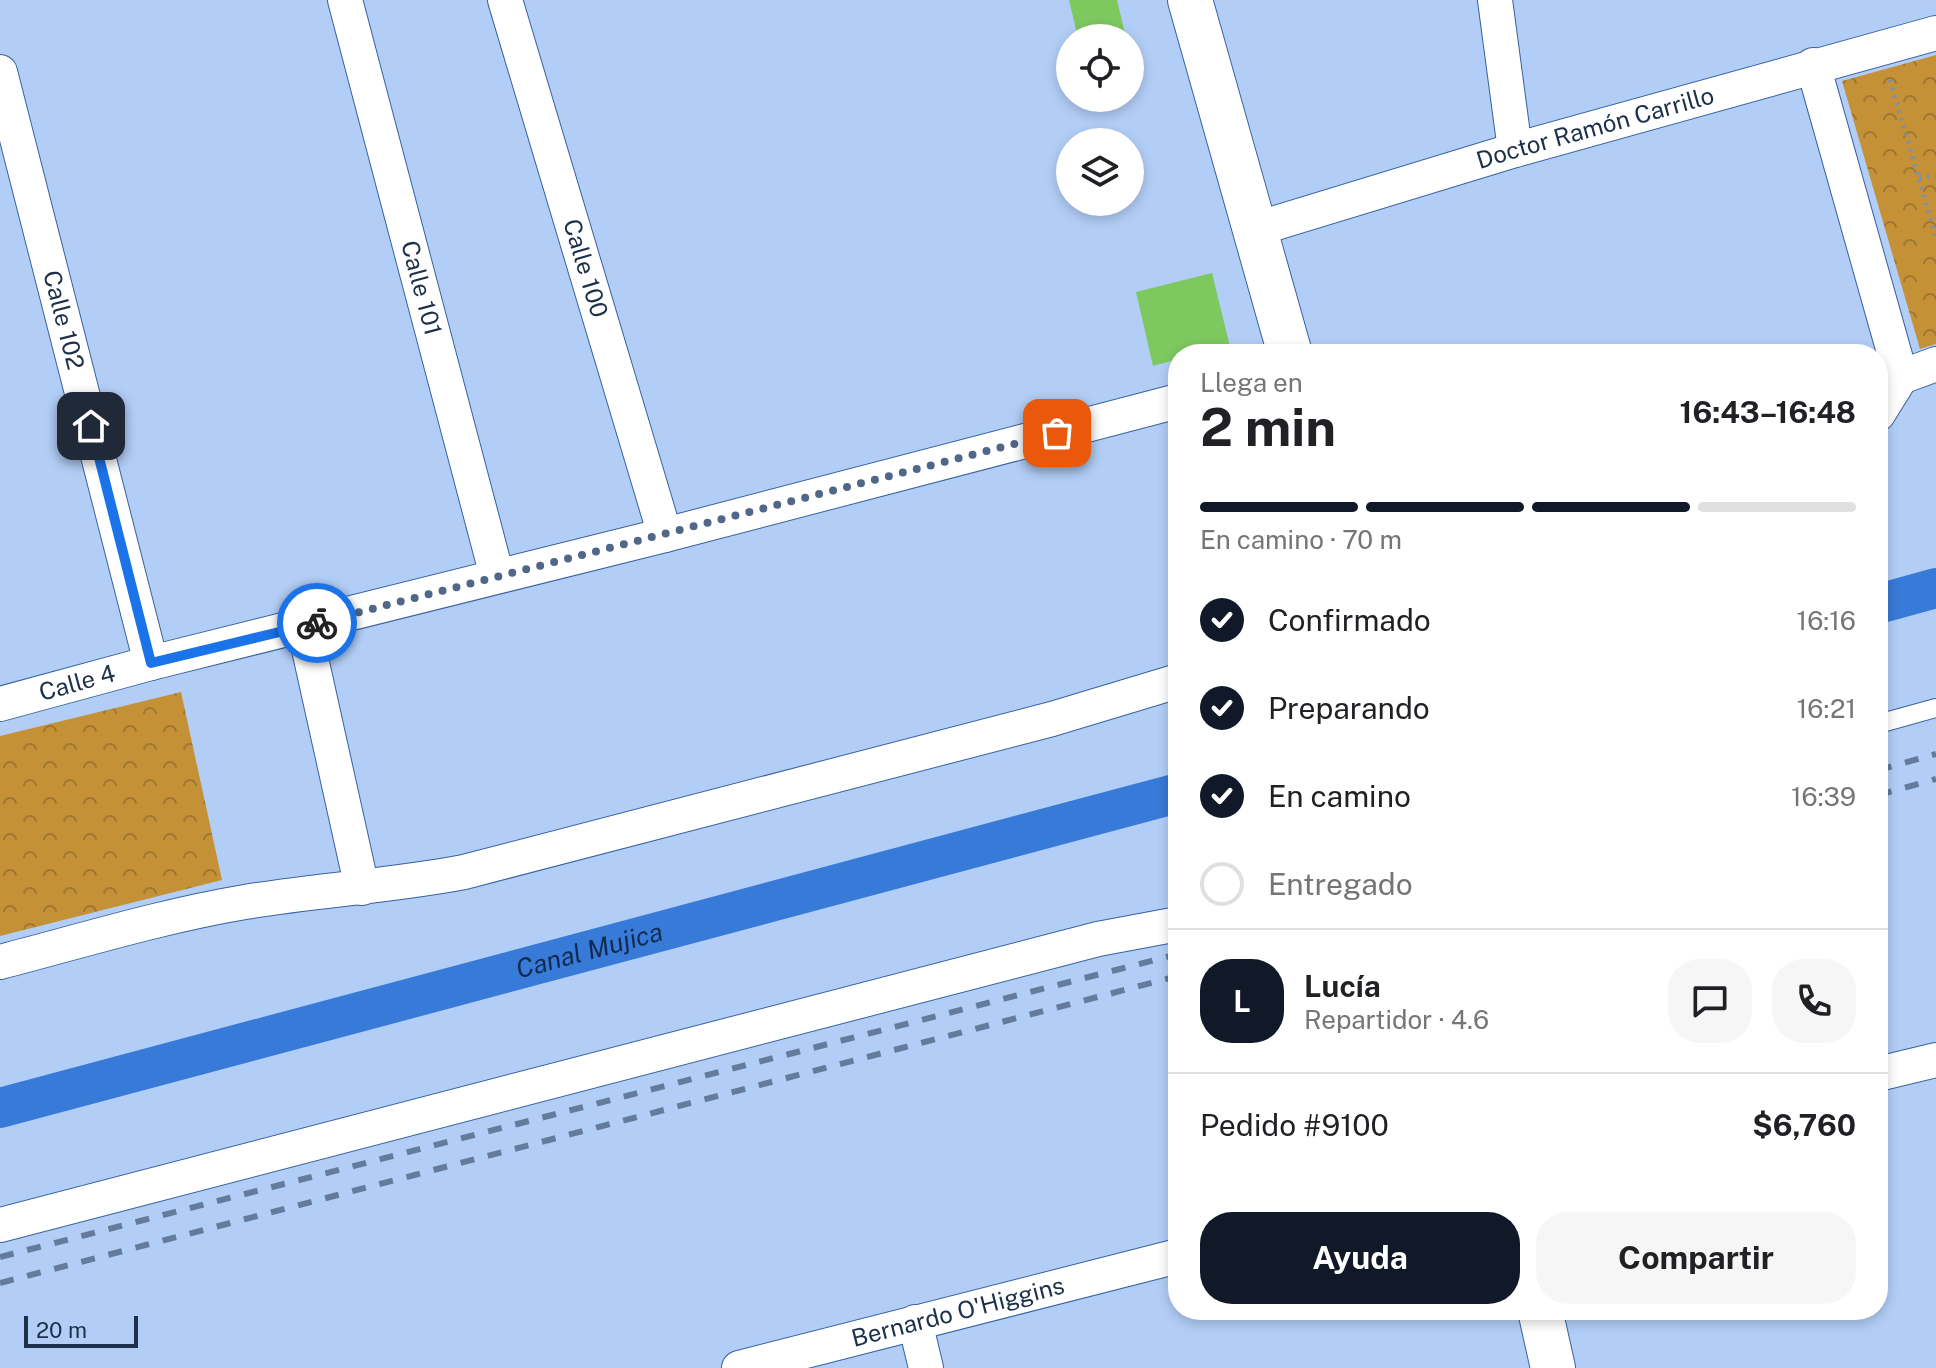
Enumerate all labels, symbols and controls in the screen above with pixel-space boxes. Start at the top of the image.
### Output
map controls [1056,24,1144,216]
button: locate [1056,24,1144,112]
street label: Doctor Ramón Carrillo [1473,80,1717,174]
button: layers [1056,128,1144,216]
street label: Calle 100 [558,215,614,321]
street label: Calle 101 [396,238,448,338]
street label: Calle 102 [38,267,90,372]
text: Llega en [1200,367,1303,398]
pin [57,392,125,460]
text: 16:43–16:48 [1680,394,1856,430]
text: 2 min [1200,397,1336,458]
pin [1023,399,1091,467]
icon: home [69,404,113,448]
icon: bag [1035,411,1079,455]
text: En camino · 70 m [1200,524,1402,555]
courier [277,583,357,663]
icon: check [1200,598,1244,642]
icon: bike [295,601,339,645]
text: Confirmado [1268,602,1431,638]
text: 16:16 [1797,605,1856,636]
street label: Calle 4 [36,658,118,706]
icon: check [1200,686,1244,730]
text: Preparando [1268,690,1430,726]
text: 16:21 [1797,693,1856,724]
icon: check [1200,774,1244,818]
text: En camino [1268,778,1411,814]
text: 16:39 [1791,781,1856,812]
text: Entregado [1268,866,1413,902]
water label: Canal Mujica [512,916,666,984]
button: chat [1668,959,1752,1043]
button: phone [1772,959,1856,1043]
text: Lucía [1304,968,1381,1004]
text: L [1233,983,1251,1019]
text: Repartidor · 4.6 [1304,1004,1489,1035]
text: Pedido #9100 [1200,1107,1389,1143]
text: $6,760 [1752,1107,1856,1143]
button: Ayuda [1200,1212,1520,1304]
button: Compartir [1536,1212,1856,1304]
street label: Bernardo O'Higgins [848,1271,1067,1352]
scale bar [24,1312,138,1348]
text: 20 m [36,1317,87,1343]

